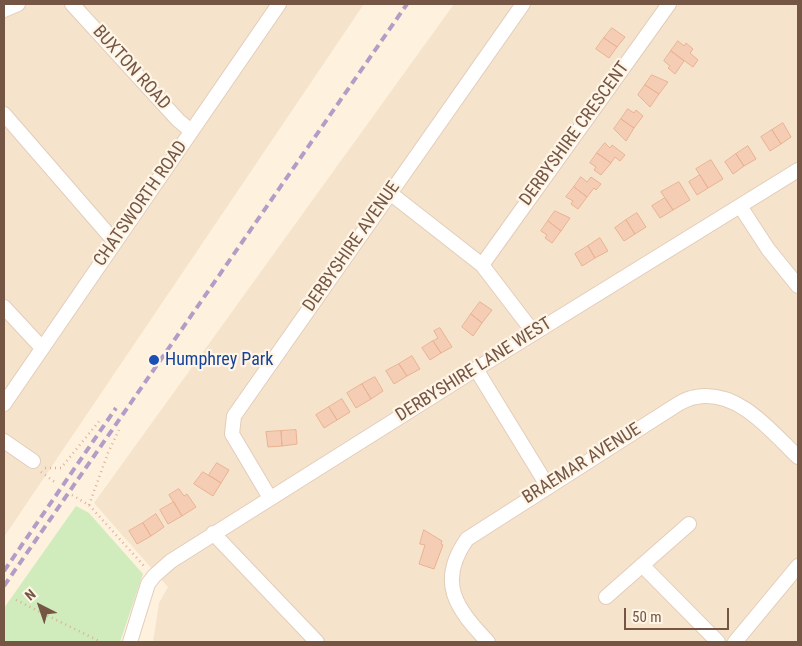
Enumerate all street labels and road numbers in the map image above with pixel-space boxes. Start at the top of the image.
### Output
street label: BUXTON ROAD [88,21,174,115]
street label: DERBYSHIRE CRESCENT [516,58,634,210]
street label: CHATSWORTH ROAD [90,137,192,271]
street label: DERBYSHIRE AVENUE [299,178,405,316]
street label: DERBYSHIRE LANE WEST [392,313,556,427]
street label: BRAEMAR AVENUE [519,419,645,509]

